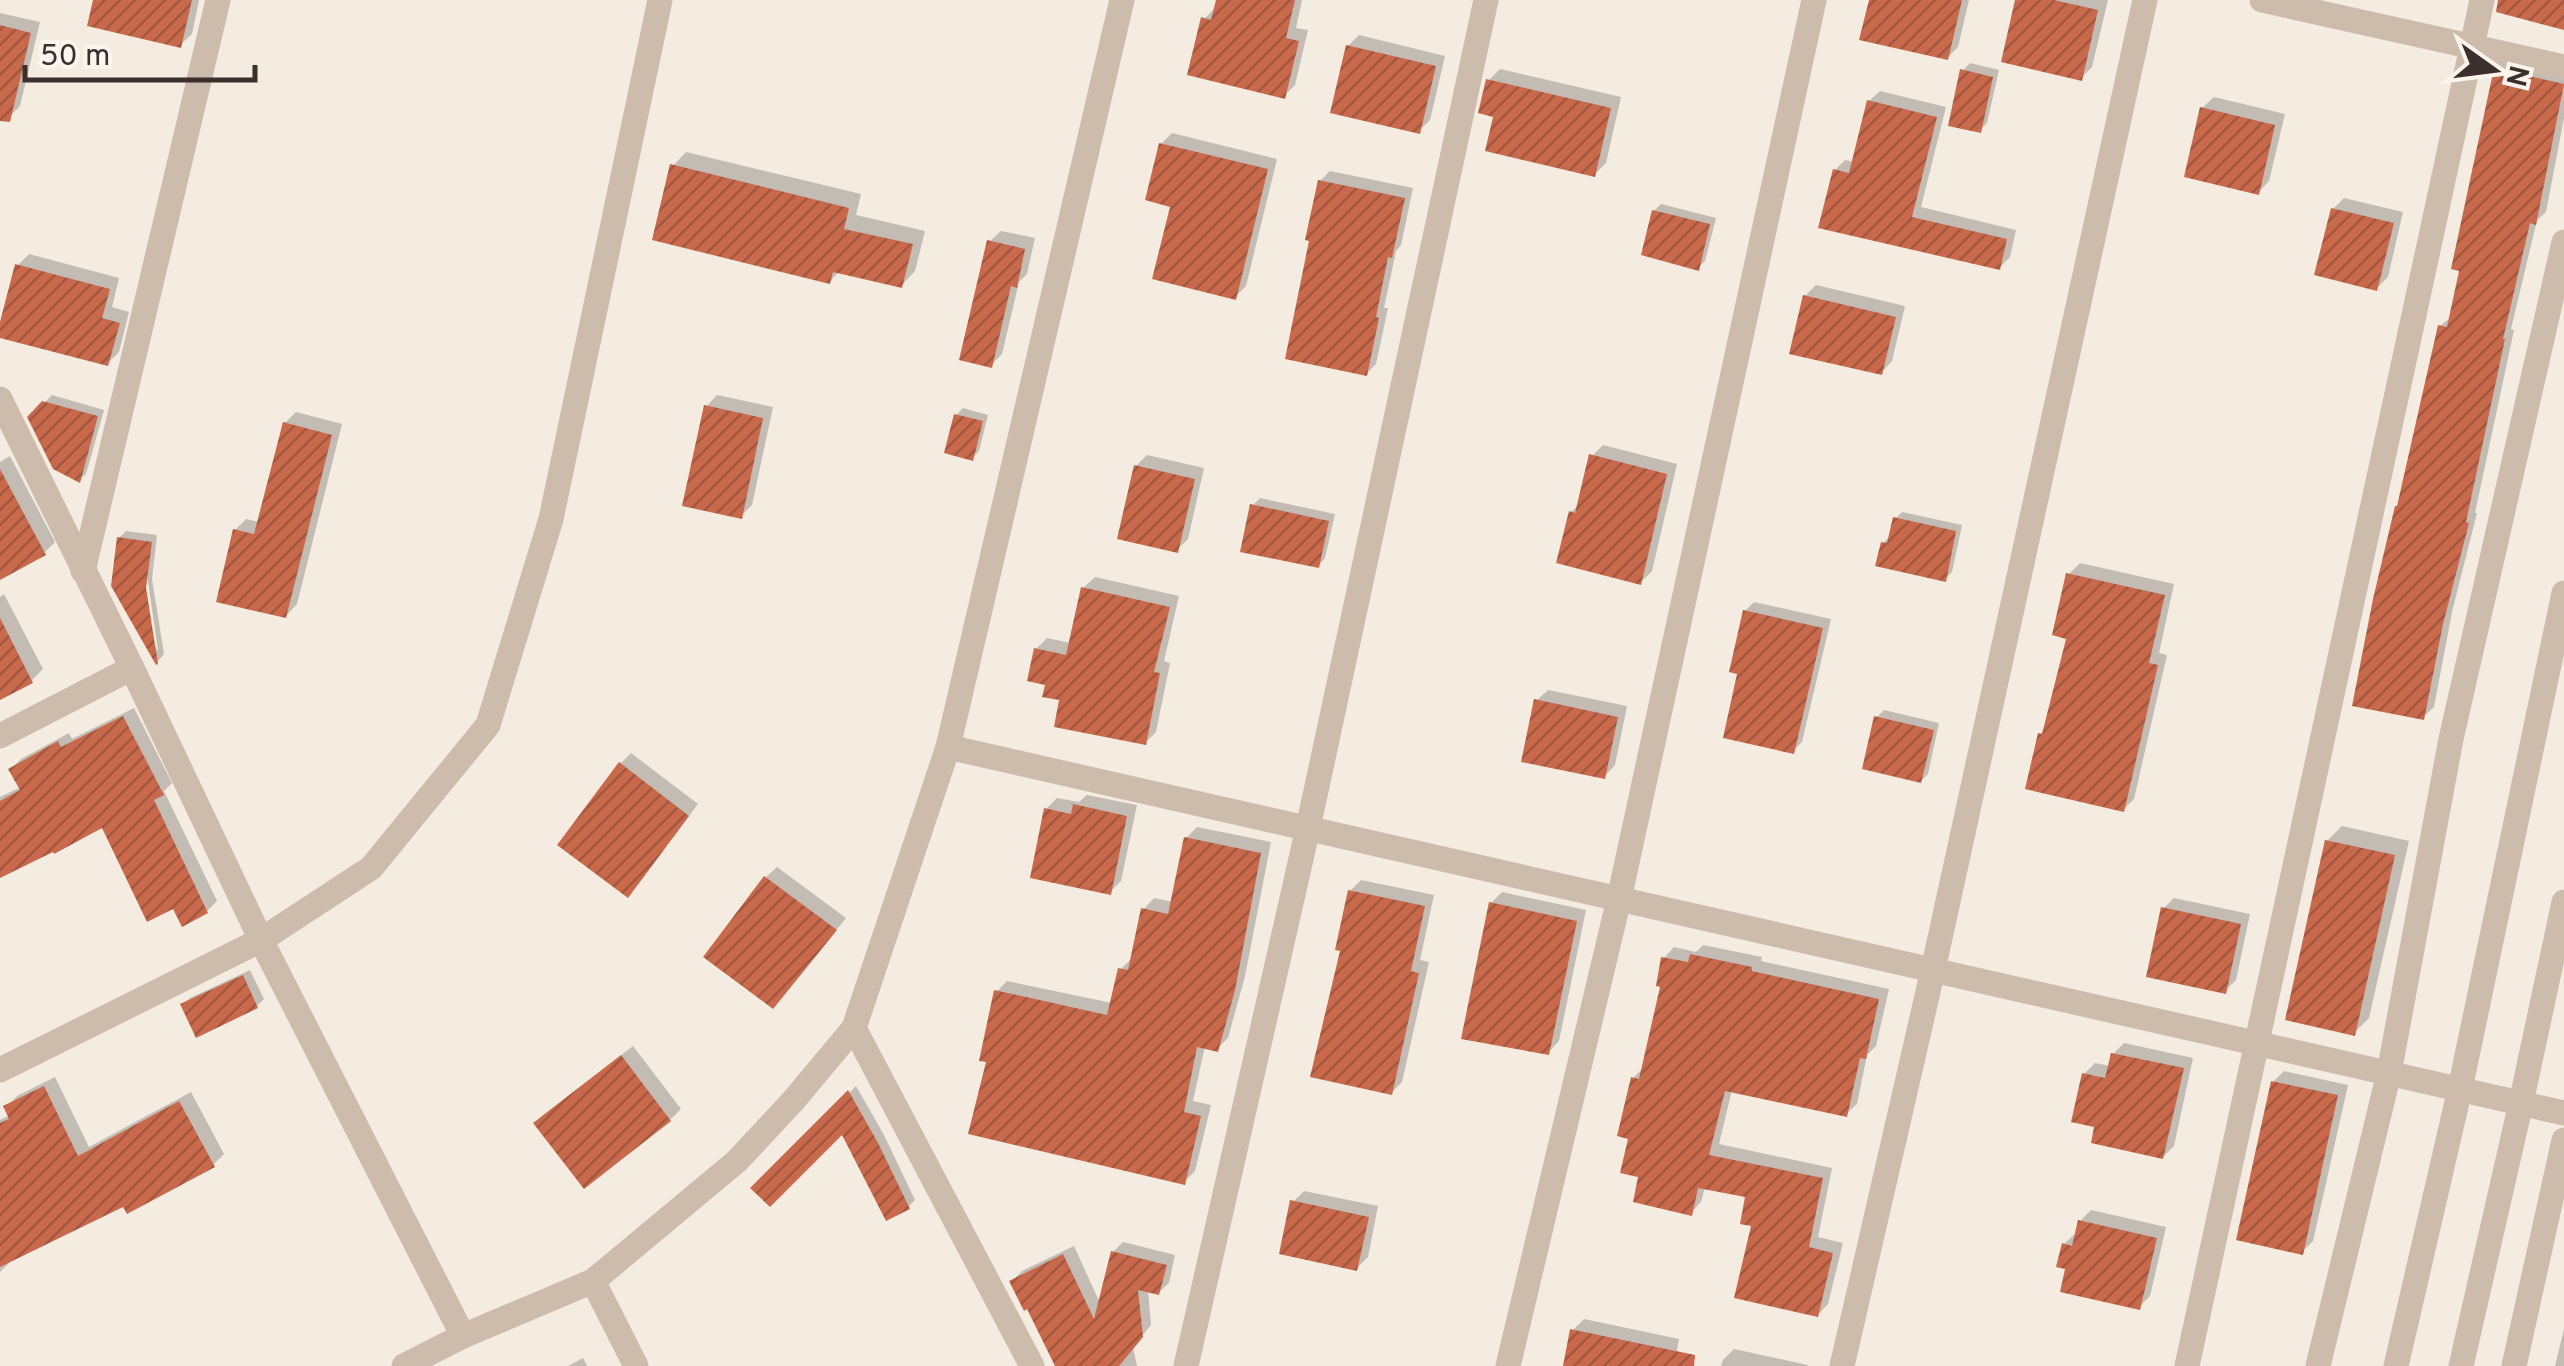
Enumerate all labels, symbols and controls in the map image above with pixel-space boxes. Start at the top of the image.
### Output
scale bar [25,20,255,82]
north arrow [2444,20,2544,120]
text: 50 m [40,39,110,76]
text: N [2495,61,2535,89]

